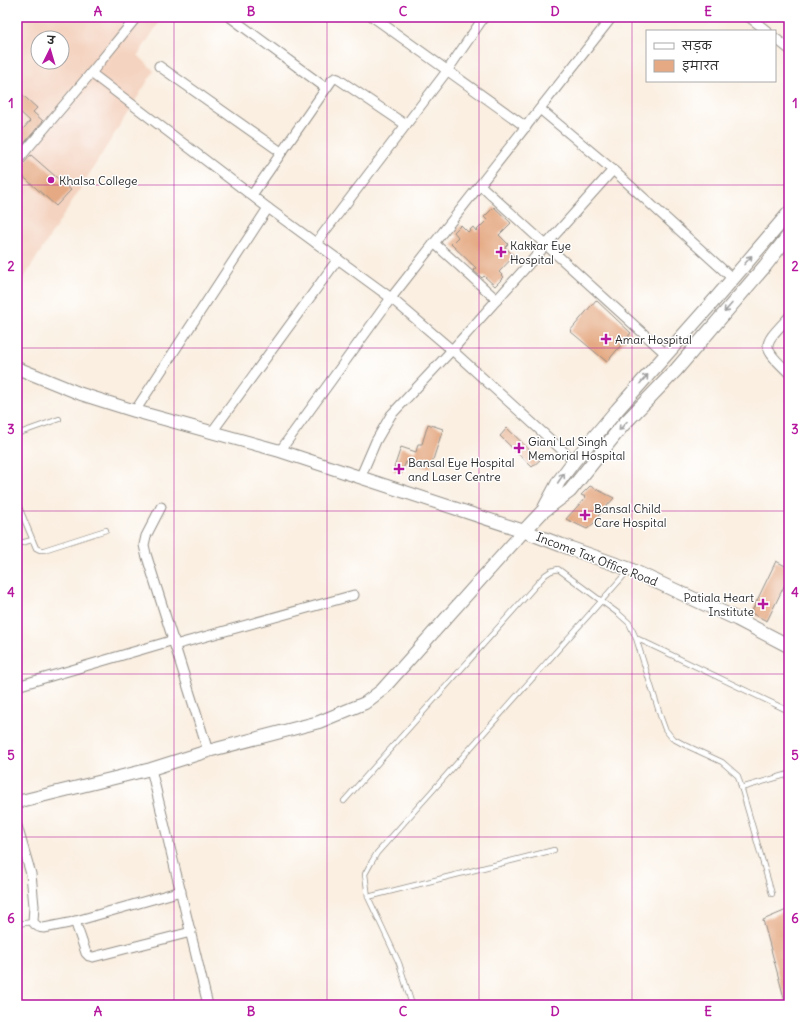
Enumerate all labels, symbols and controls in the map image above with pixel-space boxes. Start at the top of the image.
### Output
text: A [94,3,103,20]
text: B [247,3,256,20]
text: C [399,3,408,20]
text: D [550,3,560,20]
text: E [704,3,712,20]
north arrow [30,30,70,70]
legend [646,30,776,82]
text: उ [46,33,57,47]
text: सड़क [681,38,713,54]
text: इमारत [682,58,720,73]
text: 1 [8,95,14,112]
text: 1 [792,95,798,112]
place label: Khalsa College [59,173,138,188]
marker: Khalsa College [46,175,56,185]
place label: Kakkar Eye Hospital [510,238,571,267]
marker: Kakkar Eye Hospital [495,246,507,258]
one-way arrow [744,254,753,265]
text: 2 [7,258,15,275]
text: 2 [791,258,799,275]
one-way arrow [724,303,733,313]
place label: Amar Hospital [615,332,692,347]
marker: Amar Hospital [600,333,612,345]
one-way arrow [640,373,649,384]
one-way arrow [618,420,627,431]
text: 3 [7,421,15,438]
text: 3 [791,421,799,438]
place label: Giani Lal Singh Memorial Hospital [528,434,625,463]
marker: Giani Lal Singh Memorial Hospital [513,442,525,454]
place label: Bansal Eye Hospital and Laser Centre [408,455,514,484]
marker: Bansal Eye Hospital and Laser Centre [393,463,405,475]
one-way arrow [557,473,565,484]
place label: Bansal Child Care Hospital [594,501,666,530]
marker: Bansal Child Care Hospital [579,509,591,521]
street label: Income Tax Office Road [534,529,660,589]
text: 4 [7,584,15,601]
text: 4 [791,584,799,601]
place label: Patiala Heart Institute [683,590,754,619]
marker: Patiala Heart Institute [757,598,769,610]
text: 5 [7,747,15,764]
text: 5 [791,747,799,764]
text: 6 [7,910,15,927]
text: 6 [791,910,799,927]
text: A [94,1003,103,1020]
text: B [247,1003,256,1020]
text: C [399,1003,408,1020]
text: D [550,1003,560,1020]
text: E [704,1003,712,1020]

